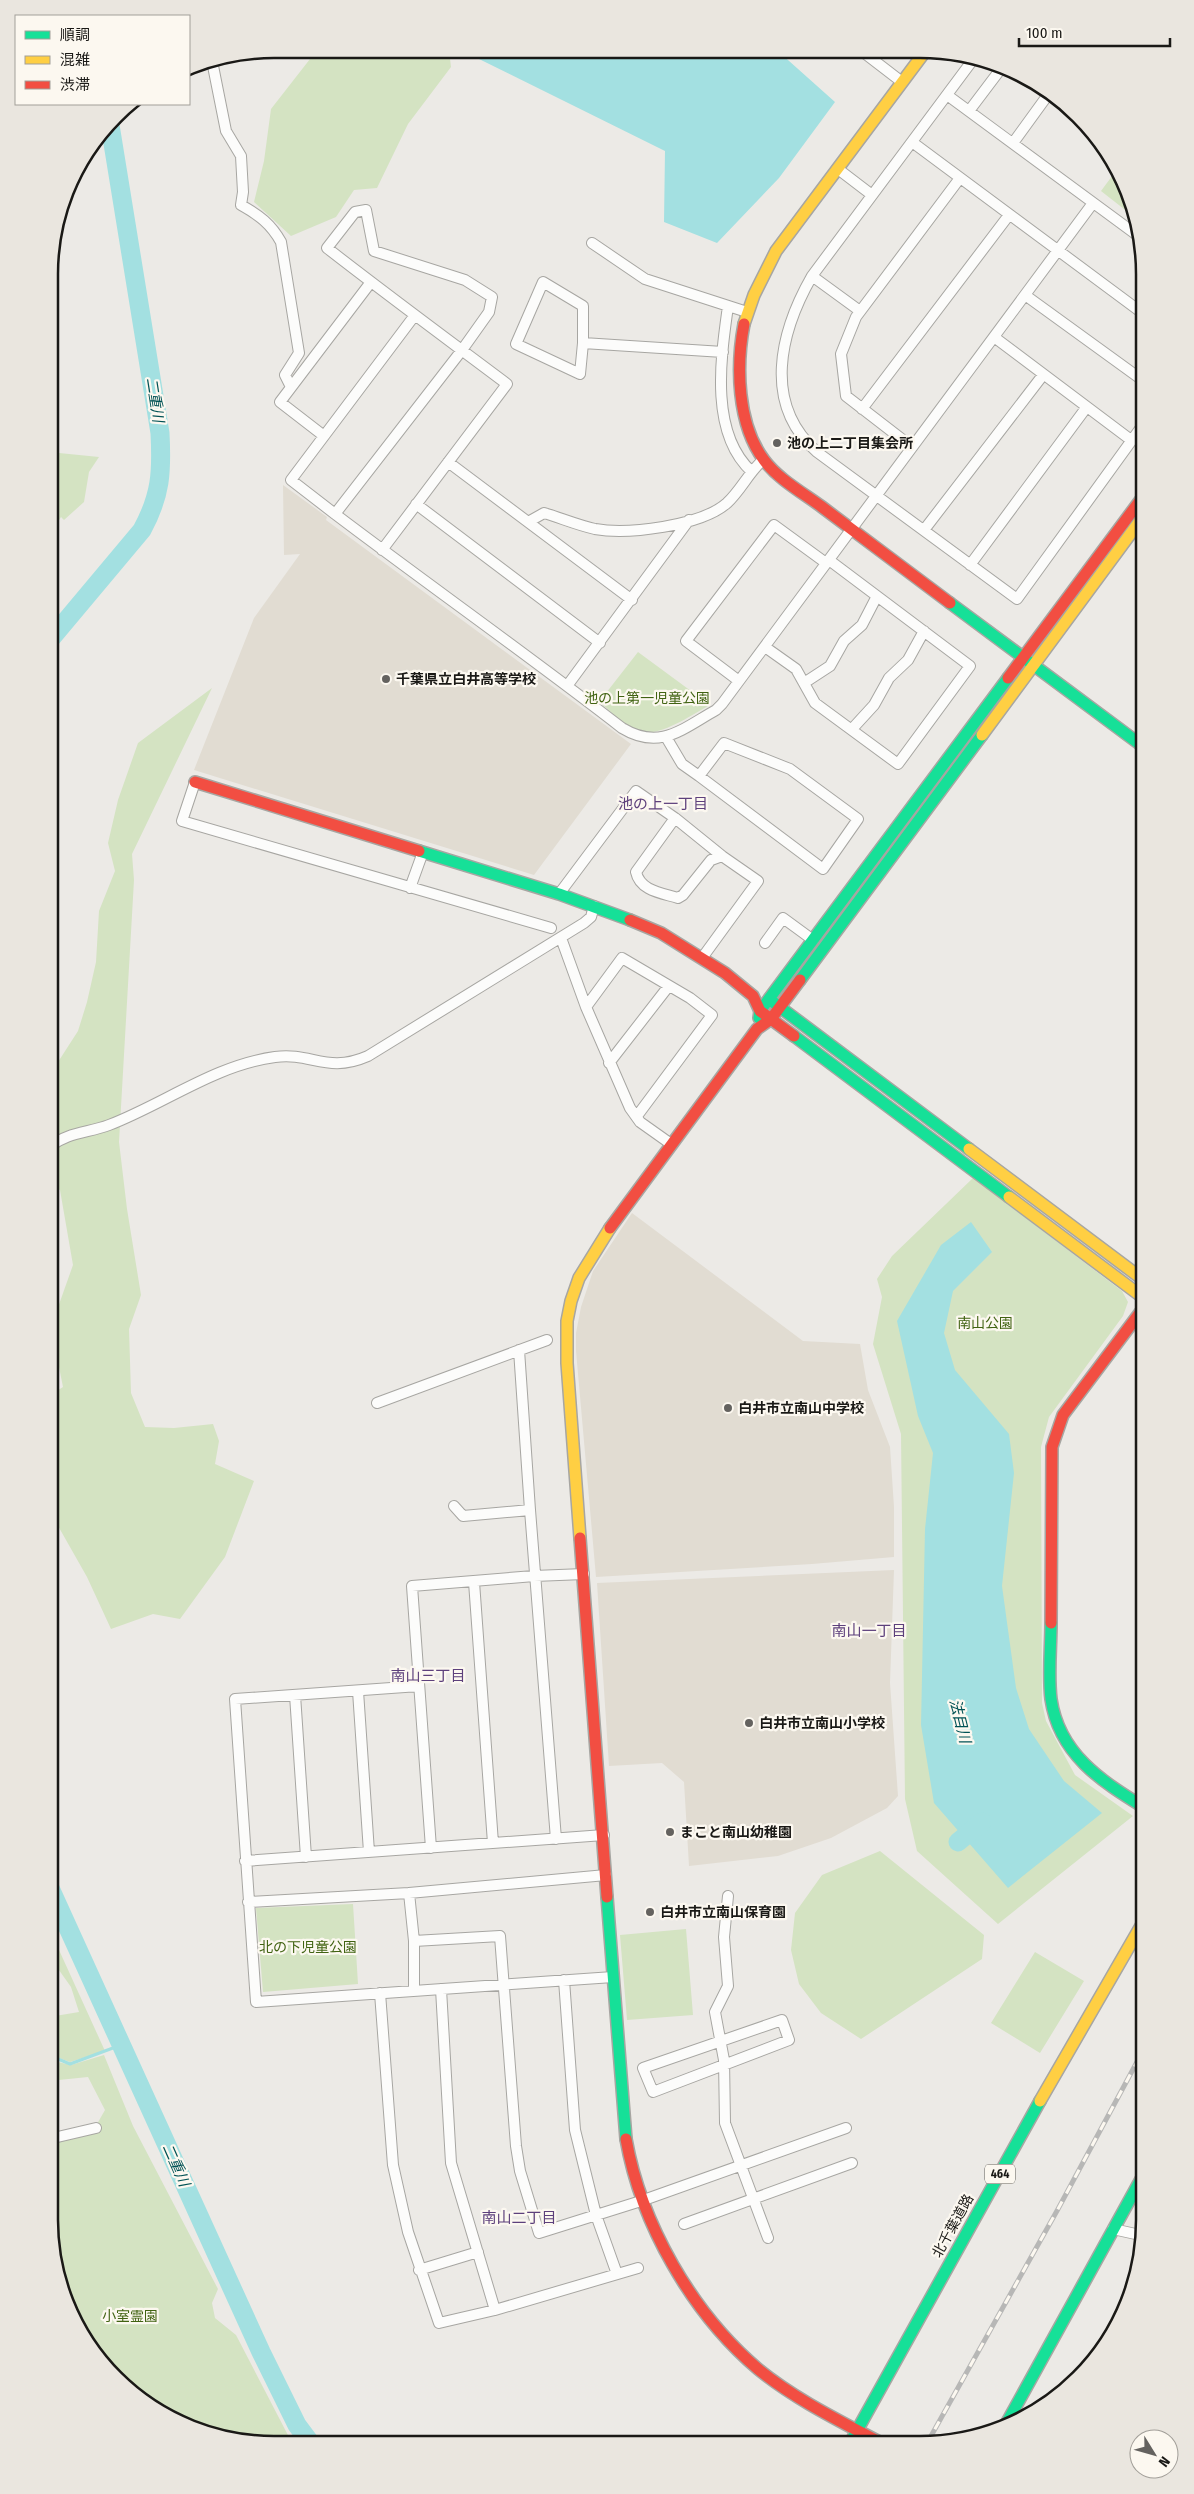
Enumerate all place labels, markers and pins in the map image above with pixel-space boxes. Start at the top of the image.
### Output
place label: 池の上二丁目集会所 [787,435,913,452]
marker: 池の上二丁目集会所 [771,437,783,449]
place label: 千葉県立白井高等学校 [396,671,536,688]
marker: 千葉県立白井高等学校 [380,673,392,685]
place label: 白井市立南山中学校 [738,1400,864,1417]
marker: 白井市立南山中学校 [722,1402,734,1414]
place label: 白井市立南山小学校 [759,1715,885,1732]
marker: 白井市立南山小学校 [743,1717,755,1729]
place label: まこと南山幼稚園 [680,1824,792,1841]
marker: まこと南山幼稚園 [664,1826,676,1838]
place label: 白井市立南山保育園 [660,1904,786,1921]
marker: 白井市立南山保育園 [644,1906,656,1918]

